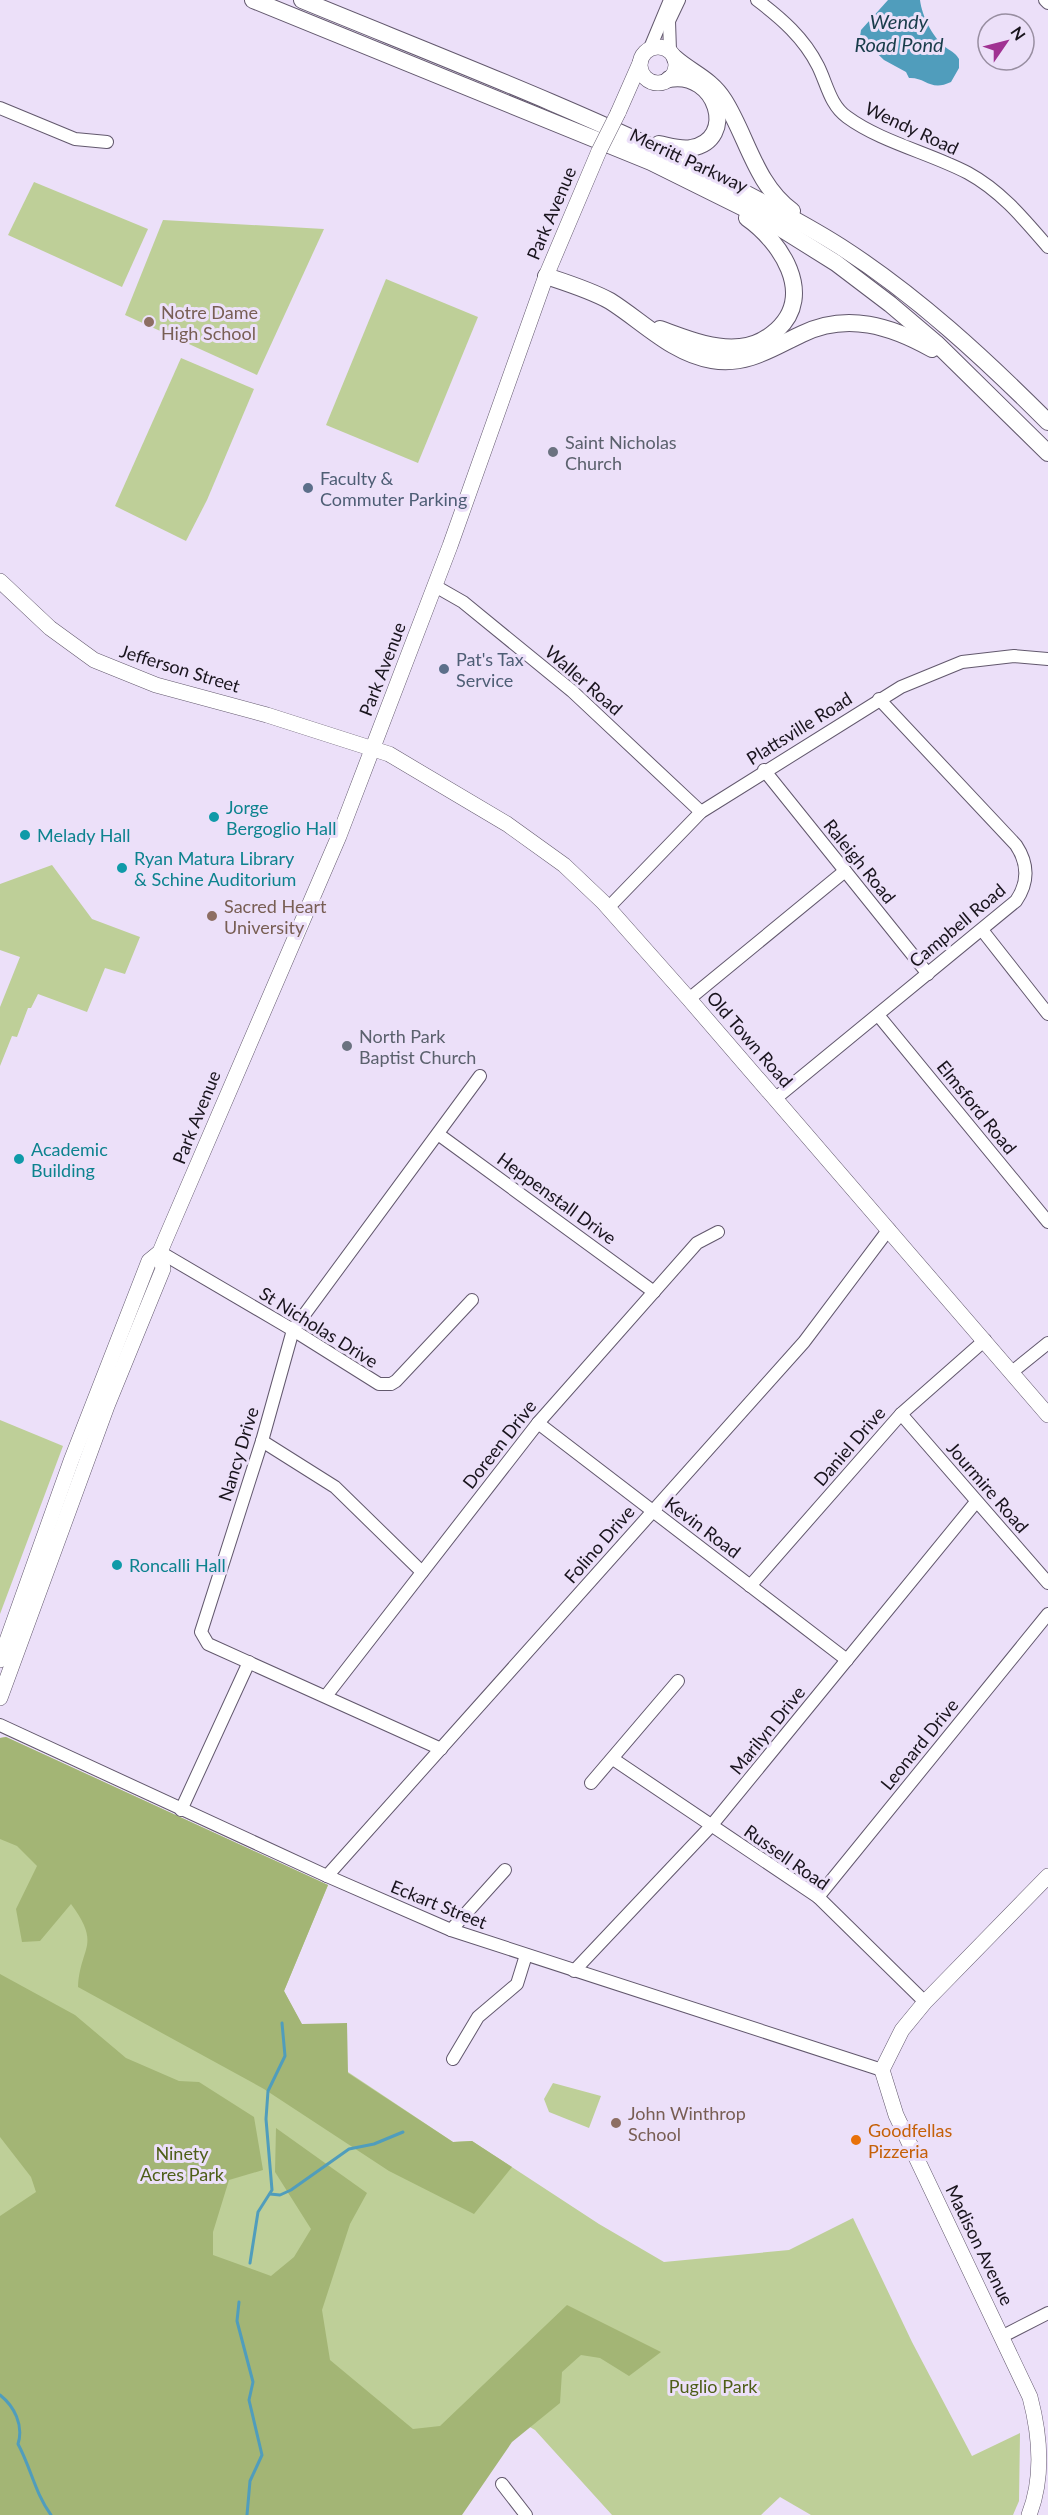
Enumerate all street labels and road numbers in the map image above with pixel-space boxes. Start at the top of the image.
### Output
street label: Wendy Road [862,97,962,159]
street label: Merritt Parkway [627,123,752,197]
street label: Park Avenue [522,163,580,263]
street label: Park Avenue [354,619,410,719]
street label: Jefferson Street [117,639,243,697]
street label: Waller Road [541,640,627,720]
street label: Plattsville Road [742,687,856,769]
street label: Raleigh Road [819,814,901,908]
street label: Campbell Road [905,878,1009,972]
street label: Old Town Road [702,987,798,1091]
street label: Elmsford Road [933,1056,1021,1158]
street label: Park Avenue [167,1067,225,1167]
street label: Heppenstall Drive [493,1147,621,1249]
street label: St Nicholas Drive [256,1282,382,1372]
street label: Doreen Drive [458,1395,540,1493]
street label: Daniel Drive [809,1402,889,1490]
street label: Nancy Drive [213,1404,263,1504]
street label: Jourmire Road [942,1437,1034,1537]
street label: Kevin Road [661,1492,745,1562]
street label: Folino Drive [559,1501,639,1587]
street label: Marilyn Drive [725,1681,809,1779]
street label: Leonard Drive [875,1694,963,1794]
street label: Russell Road [740,1820,834,1894]
street label: Eckart Street [388,1875,491,1933]
street label: Madison Avenue [941,2181,1019,2309]

